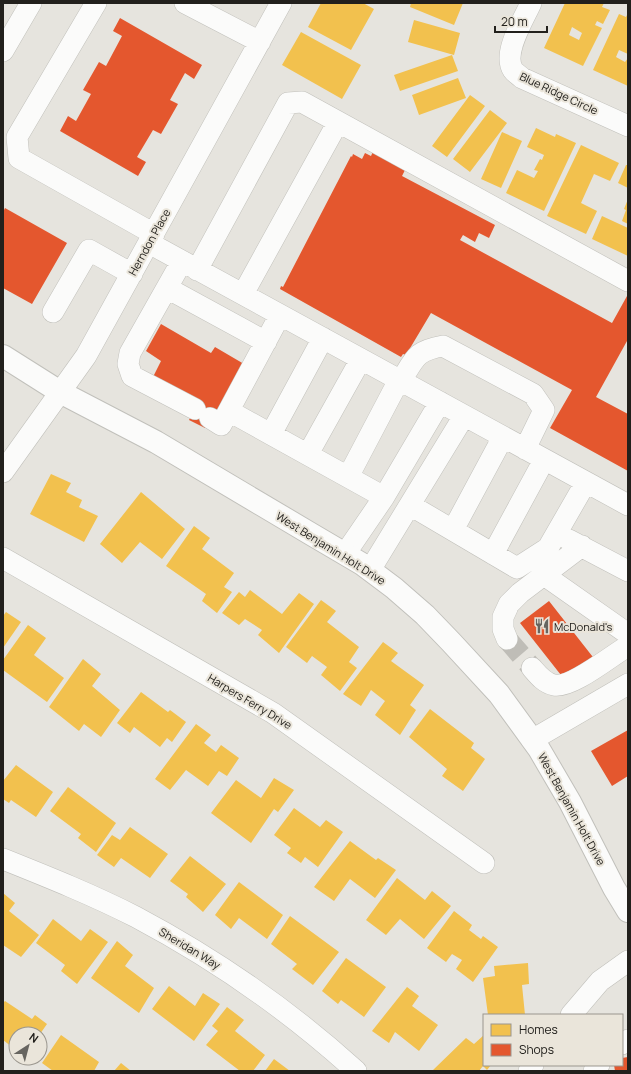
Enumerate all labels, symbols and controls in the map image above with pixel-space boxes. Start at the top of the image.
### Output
scale bar [495,8,547,34]
text: 20 m [501,13,528,30]
street label: Blue Ridge Circle [517,68,601,118]
street label: Herndon Place [125,206,174,278]
street label: West Benjamin Holt Drive [273,508,389,588]
restaurant icon: McDonald's [533,617,551,635]
place label: McDonald's [554,619,612,634]
street label: Harpers Ferry Drive [205,670,295,732]
street label: West Benjamin Holt Drive [535,750,609,868]
street label: Sheridan Way [157,924,224,972]
legend [483,1014,623,1066]
text: Homes [519,1021,558,1038]
north arrow [8,1026,48,1066]
text: N [27,1029,42,1046]
text: Shops [519,1041,554,1058]

